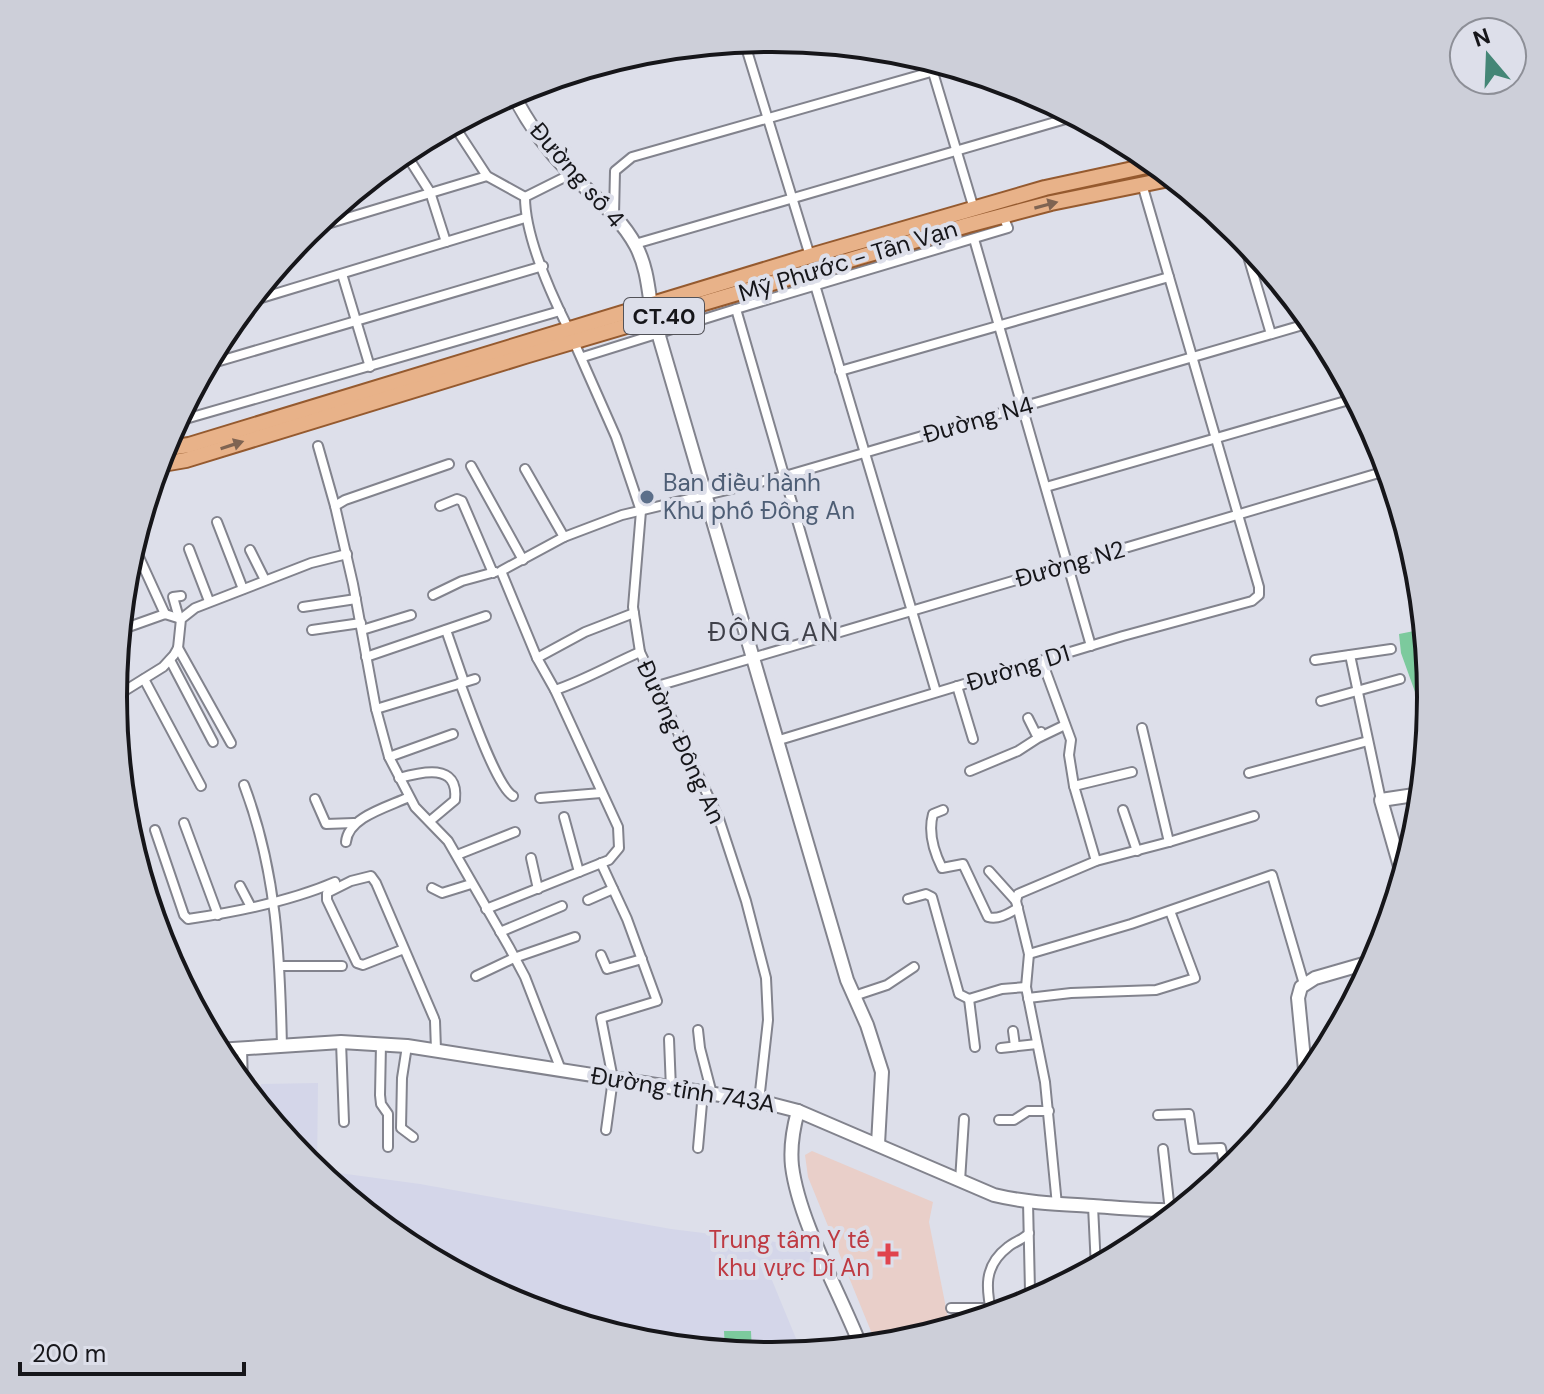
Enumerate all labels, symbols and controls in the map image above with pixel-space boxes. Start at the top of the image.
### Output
north arrow [1448,16,1528,96]
text: N [1469,21,1494,54]
street label: Đường số 4 [523,116,632,234]
one-way arrow [1033,198,1058,210]
street label: Mỹ Phước - Tân Vạn [735,213,961,309]
road number: CT.40 [624,298,704,334]
street label: Đường N4 [919,389,1037,450]
one-way arrow [221,438,245,450]
place label: Ban điều hành Khu phố Đông An [663,467,855,526]
marker: Ban điều hành Khu phố Đông An [638,488,656,506]
street label: Đường N2 [1011,533,1128,594]
district label: ĐÔNG AN [708,615,840,649]
street label: Đường D1 [962,637,1073,698]
street label: Đường Đông An [630,655,733,828]
street label: Đường tỉnh 743A [589,1060,778,1119]
place label: Trung tâm Y tế khu vực Dĩ An [708,1224,870,1283]
marker: Trung tâm Y tế khu vực Dĩ An [877,1243,899,1265]
scale bar [20,1326,244,1376]
text: 200 m [32,1338,106,1369]

